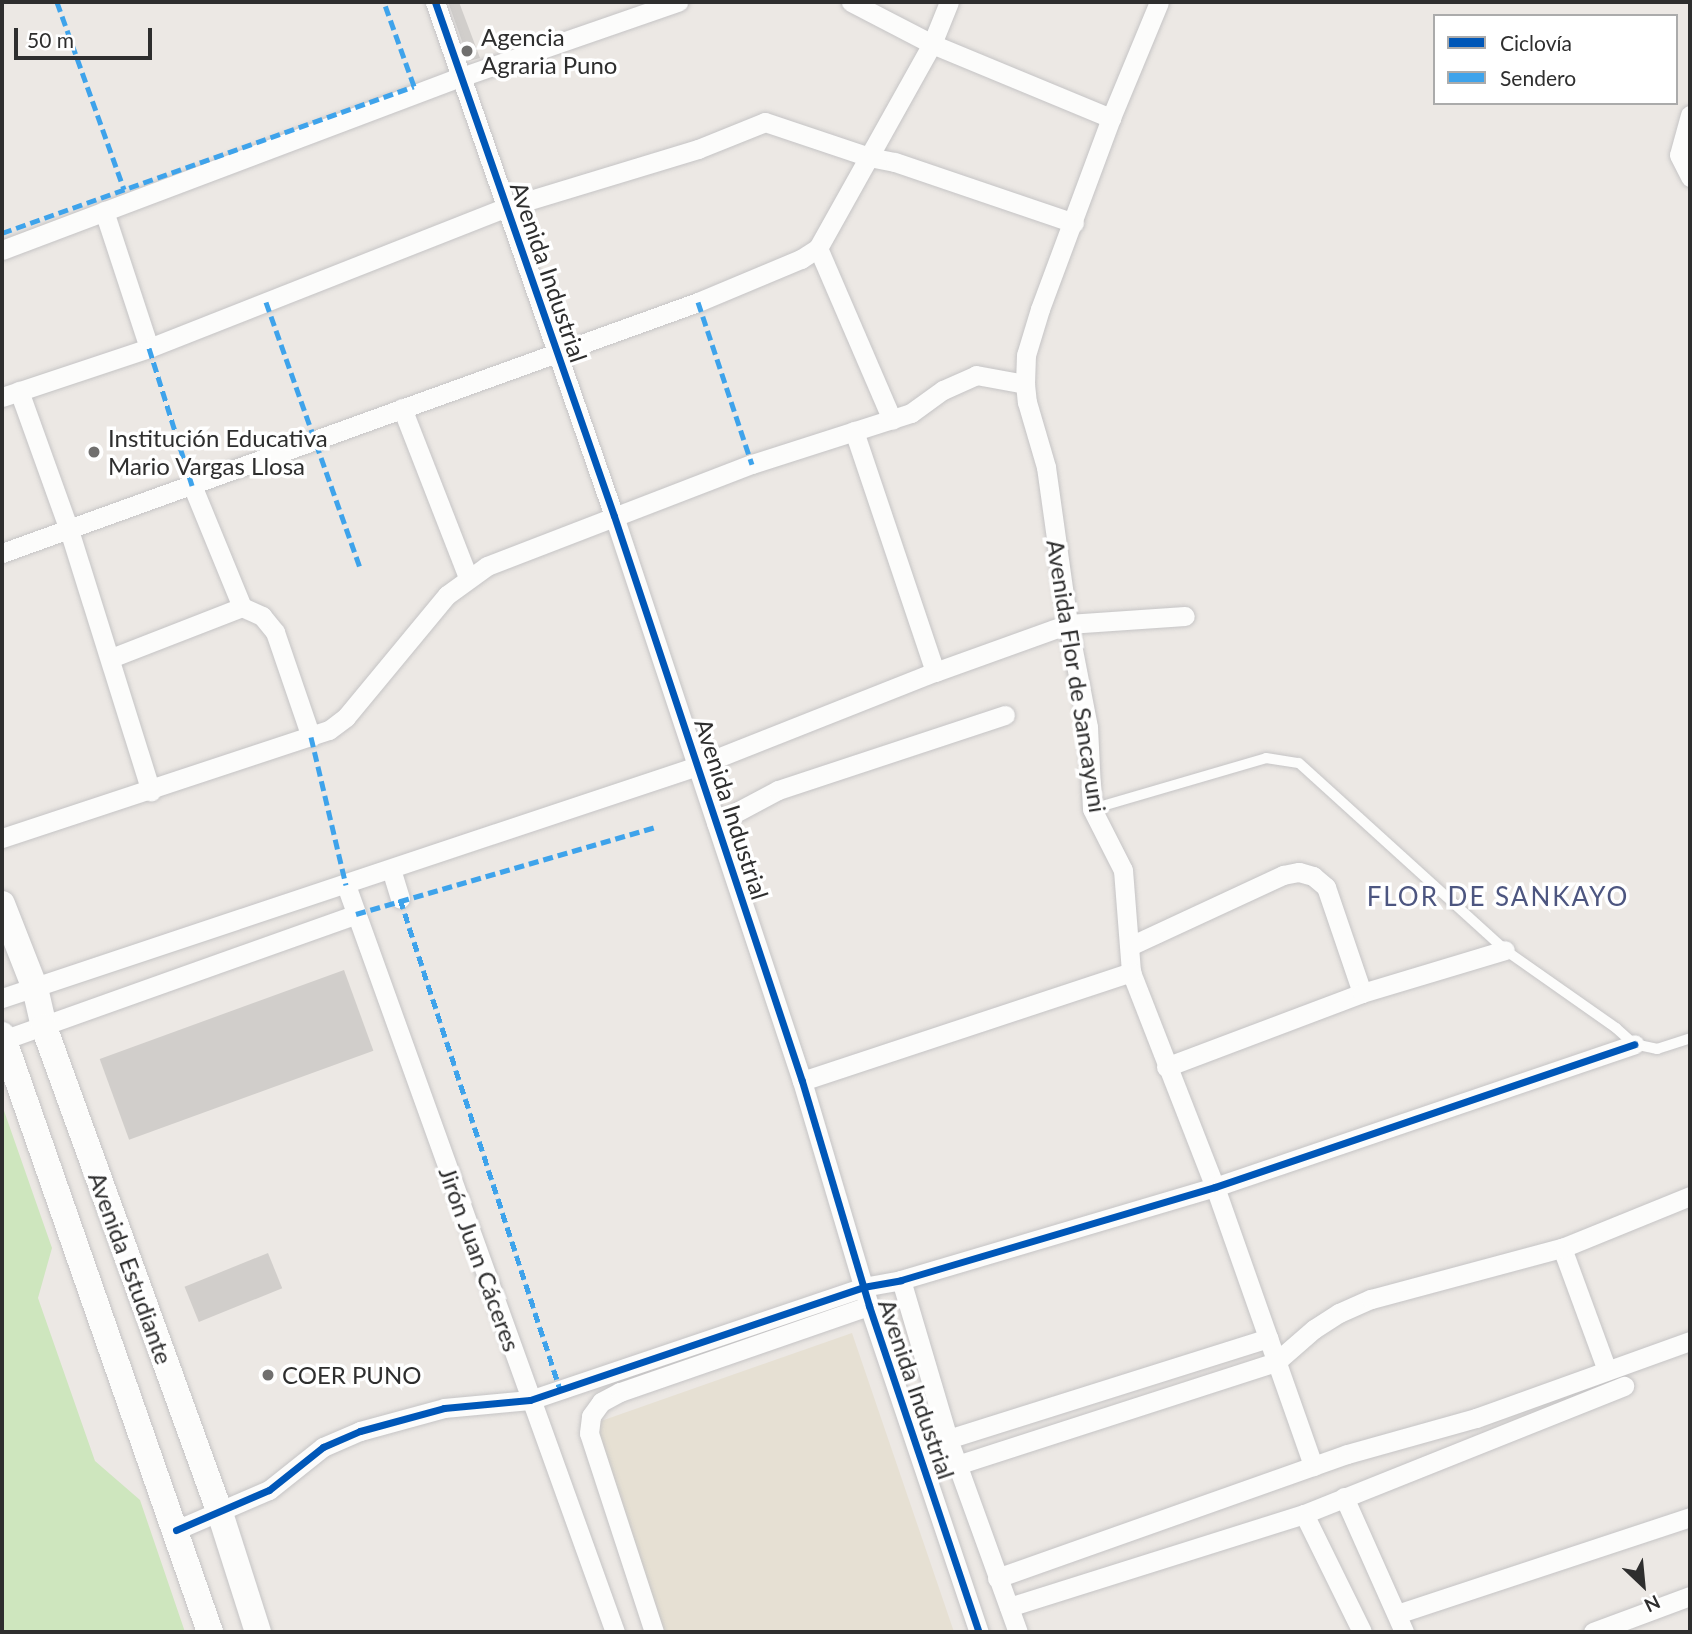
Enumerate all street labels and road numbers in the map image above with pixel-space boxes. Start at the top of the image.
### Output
street label: Avenida Industrial [505,178,593,366]
street label: Avenida Flor de Sancayuni [1041,537,1113,815]
street label: Avenida Industrial [689,715,775,903]
street label: Jirón Juan Cáceres [433,1162,527,1356]
street label: Avenida Estudiante [83,1168,179,1368]
street label: Avenida Industrial [873,1295,961,1483]

